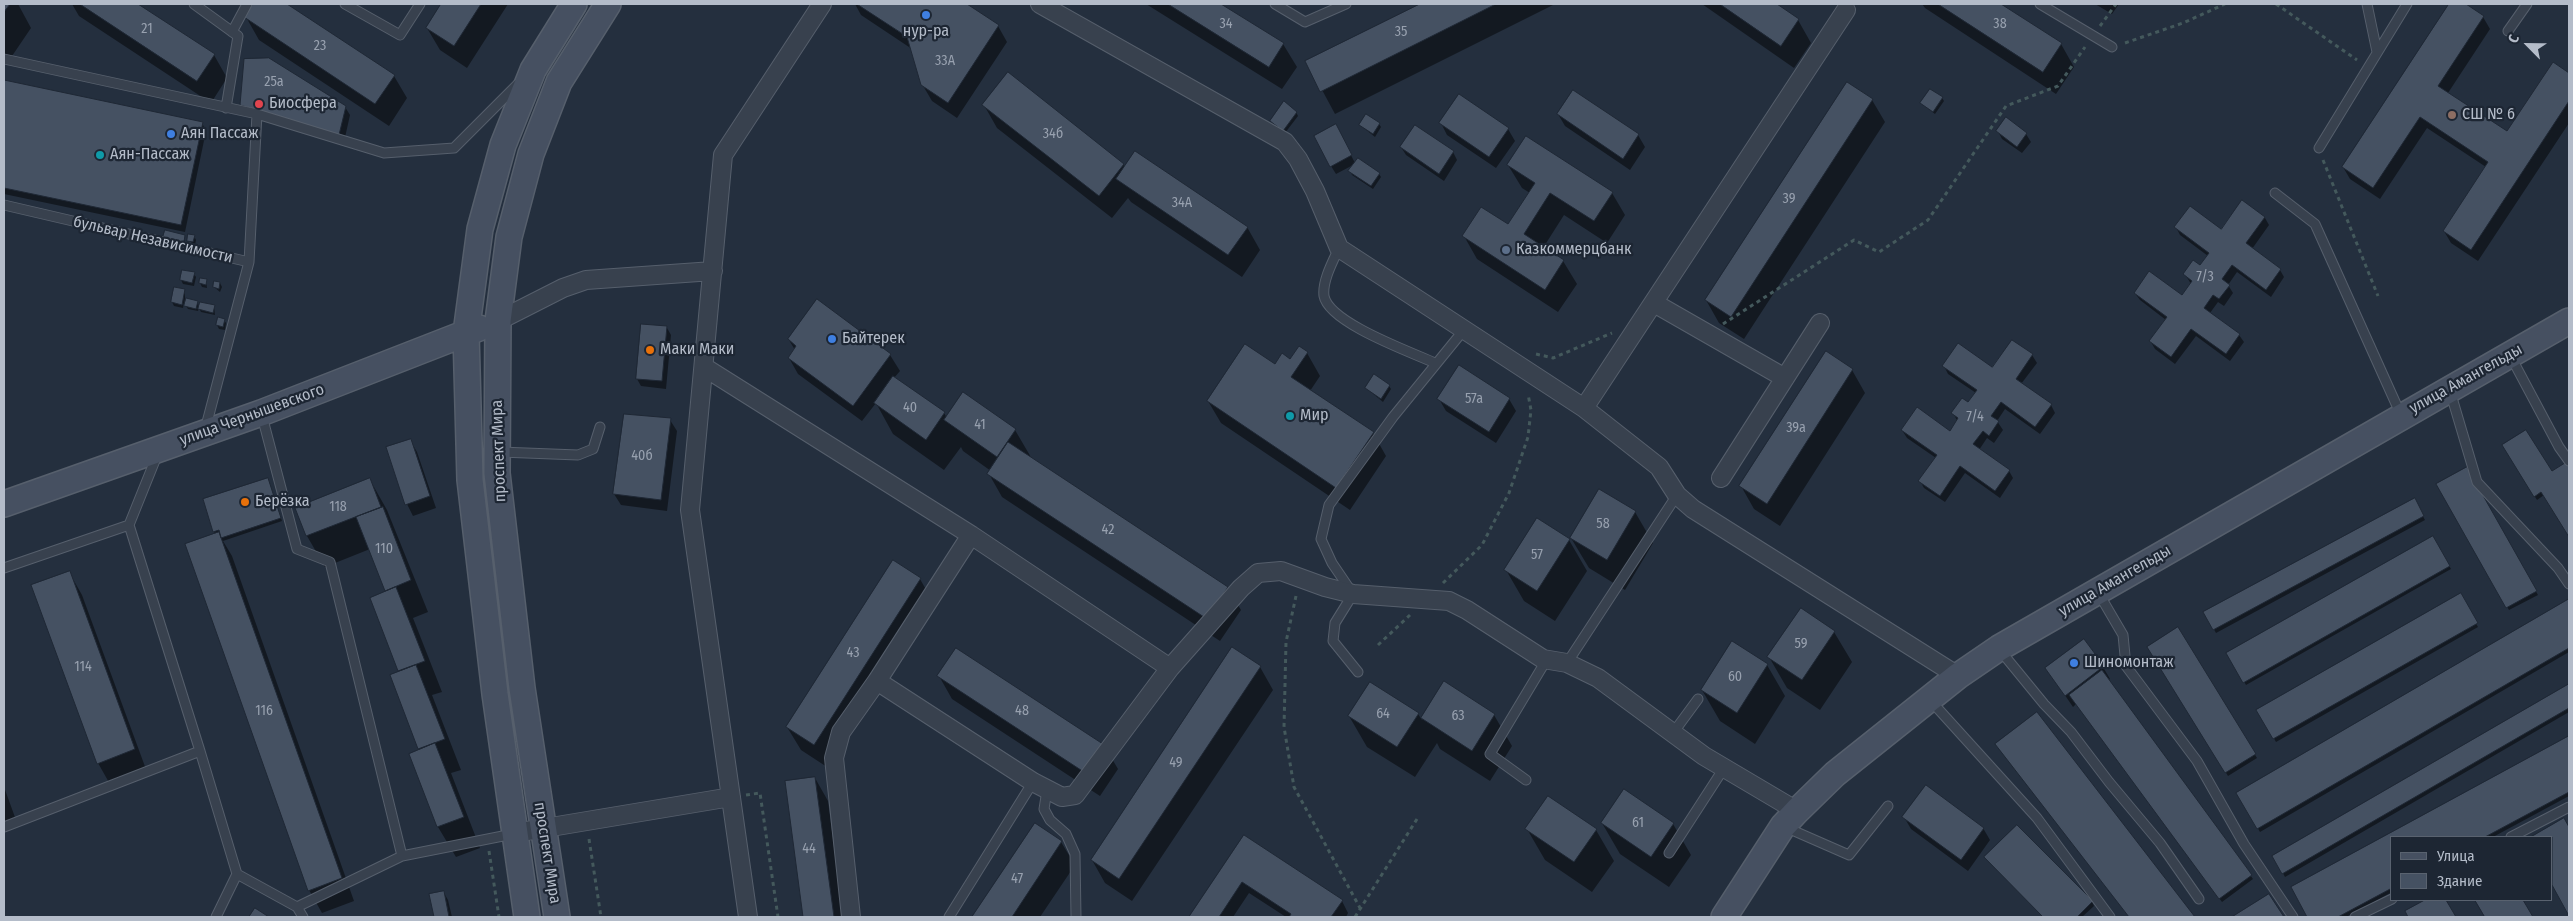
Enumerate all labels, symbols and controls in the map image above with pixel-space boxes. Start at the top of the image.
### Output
marker: нур-ра [920,9,932,21]
house number: 34 [1219,16,1233,32]
house number: 38 [1993,16,2007,32]
north arrow [2503,20,2553,70]
house number: 21 [141,21,153,37]
place label: нур-ра [903,22,949,42]
house number: 35 [1395,24,1407,40]
text: С [2504,32,2523,46]
house number: 23 [314,38,326,54]
house number: 33А [935,53,955,69]
house number: 25а [264,74,284,90]
place label: Биосфера [269,94,337,114]
marker: Биосфера [253,98,265,110]
place label: СШ № 6 [2462,105,2515,125]
marker: СШ № 6 [2446,109,2458,121]
place label: Аян Пассаж [181,124,258,144]
house number: 34б [1043,126,1063,142]
marker: Аян Пассаж [165,128,177,140]
place label: Аян-Пассаж [110,145,190,165]
marker: Аян-Пассаж [94,149,106,161]
house number: 39 [1783,191,1795,207]
house number: 34А [1172,195,1192,211]
street label: бульвар Независимости [71,212,235,268]
place label: Казкоммерцбанк [1516,240,1631,260]
marker: Казкоммерцбанк [1500,244,1512,256]
house number: 7/3 [2196,269,2214,285]
place label: Байтерек [842,329,905,349]
marker: Байтерек [826,333,838,345]
place label: Маки Маки [660,340,734,360]
street label: улица Амангельды [2406,340,2526,418]
marker: Маки Маки [644,344,656,356]
street label: улица Чернышевского [177,380,327,450]
house number: 57а [1465,391,1483,407]
street label: проспект Мира [488,399,510,503]
house number: 40 [903,400,917,416]
place label: Мир [1300,406,1328,426]
house number: 7/4 [1966,409,1984,425]
marker: Мир [1284,410,1296,422]
house number: 41 [974,417,986,433]
house number: 39а [1786,420,1806,436]
house number: 40б [631,448,653,464]
place label: Берёзка [255,492,310,512]
marker: Берёзка [239,496,251,508]
house number: 118 [329,499,347,515]
house number: 58 [1596,516,1610,532]
house number: 42 [1102,522,1114,538]
house number: 110 [375,541,393,557]
street label: улица Амангельды [2056,541,2174,621]
house number: 57 [1531,547,1543,563]
house number: 59 [1794,636,1808,652]
house number: 43 [847,645,859,661]
place label: Шиномонтаж [2084,653,2173,673]
marker: Шиномонтаж [2068,657,2080,669]
house number: 114 [74,659,92,675]
house number: 60 [1728,669,1742,685]
house number: 116 [255,703,273,719]
house number: 48 [1015,703,1029,719]
house number: 64 [1376,706,1390,722]
house number: 63 [1451,708,1465,724]
house number: 49 [1169,755,1183,771]
street label: проспект Мира [529,801,565,905]
house number: 61 [1632,815,1644,831]
legend [2390,836,2553,901]
house number: 44 [802,841,816,857]
text: Улица [2437,847,2475,865]
house number: 47 [1011,871,1023,887]
text: Здание [2437,872,2483,890]

